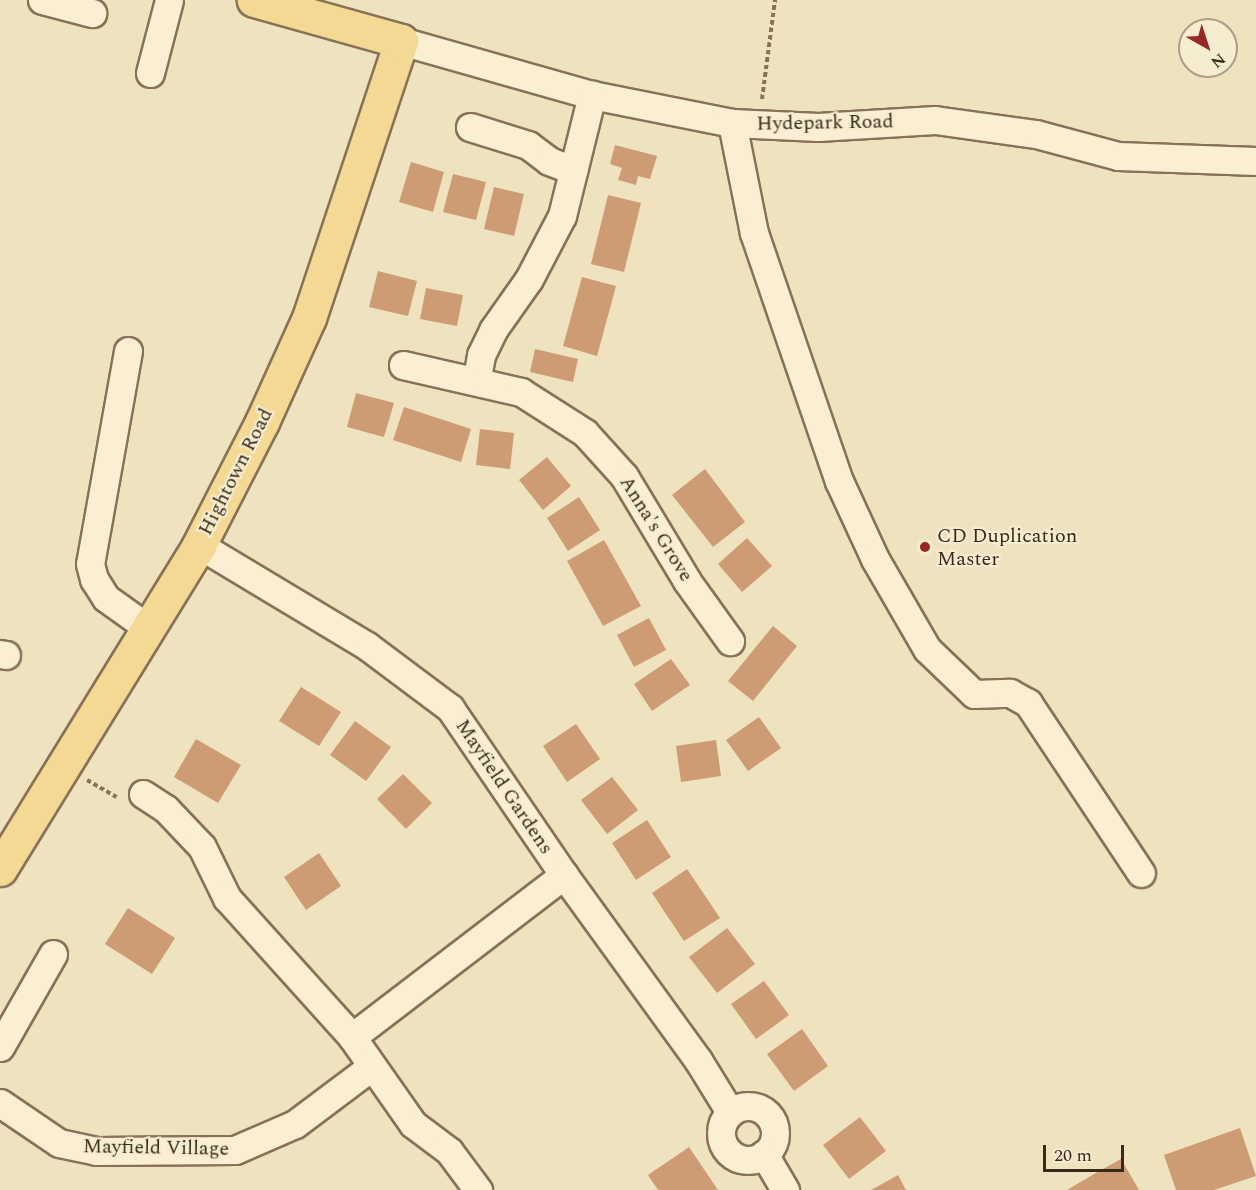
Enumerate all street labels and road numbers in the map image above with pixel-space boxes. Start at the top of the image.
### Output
street label: Hydepark Road [756,110,894,136]
street label: Hightown Road [194,404,278,540]
street label: Anna's Grove [614,472,698,586]
street label: Mayfield Gardens [450,715,558,859]
street label: Mayfield Village [83,1135,229,1161]

